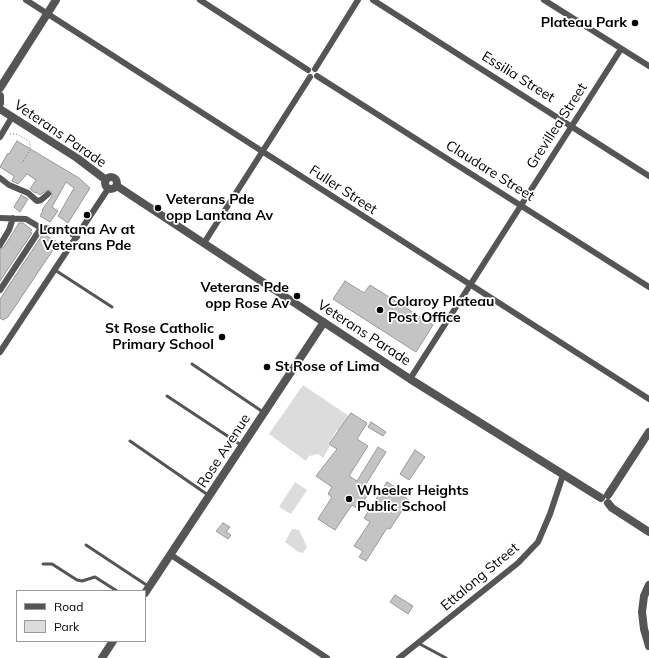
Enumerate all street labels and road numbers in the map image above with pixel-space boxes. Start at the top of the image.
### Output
street label: Essilia Street [478,48,558,106]
street label: Grevillea Street [523,80,591,172]
street label: Veterans Parade [11,97,109,171]
street label: Claudare Street [443,137,537,205]
street label: Fuller Street [306,162,380,218]
street label: Veterans Parade [314,297,414,369]
street label: Rose Avenue [194,411,254,491]
street label: Ettalong Street [438,540,522,614]

